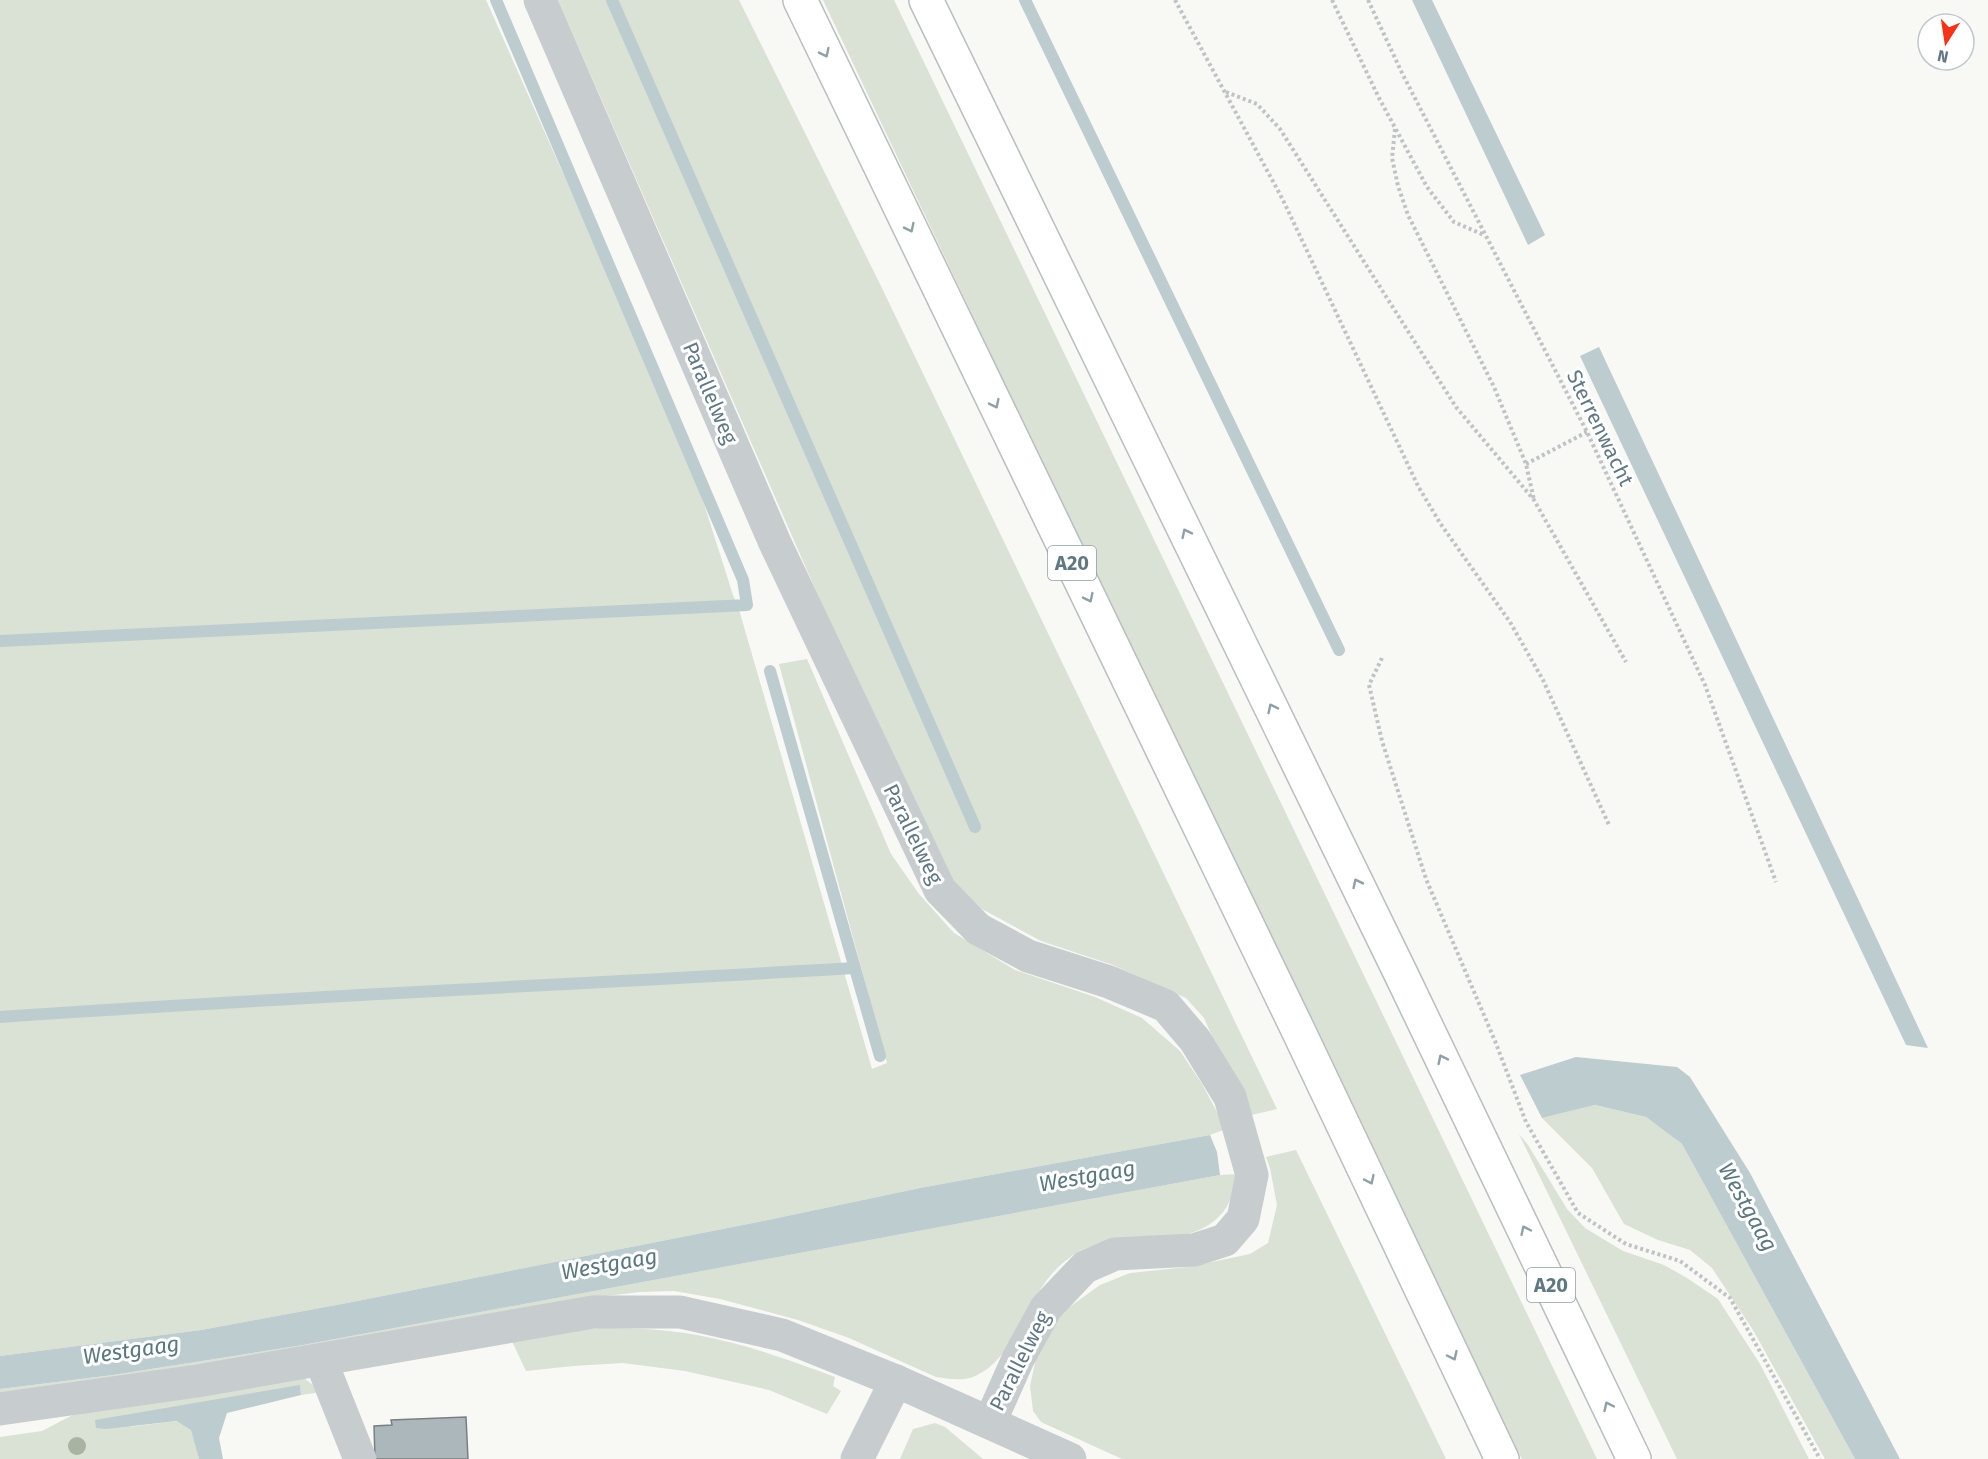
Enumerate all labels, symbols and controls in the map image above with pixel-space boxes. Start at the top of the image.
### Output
north arrow [1916,12,1976,72]
one-way arrow [818,46,829,57]
text: N [1936,46,1950,67]
one-way arrow [903,222,914,233]
street label: Parallelweg [677,338,743,448]
street label: Sterrenwacht [1561,366,1639,491]
one-way arrow [987,397,999,408]
one-way arrow [1182,528,1193,539]
road number: A20 [1048,546,1096,580]
one-way arrow [1082,592,1093,603]
one-way arrow [1267,703,1279,714]
street label: Parallelweg [878,780,948,888]
one-way arrow [1353,879,1365,890]
one-way arrow [1438,1054,1450,1065]
water label: Westgaag [1037,1154,1137,1198]
water label: Westgaag [1713,1158,1783,1256]
one-way arrow [1362,1173,1374,1184]
one-way arrow [1520,1226,1532,1237]
water label: Westgaag [559,1242,659,1286]
road number: A20 [1527,1268,1575,1302]
street label: Parallelweg [984,1307,1056,1415]
water label: Westgaag [81,1330,181,1370]
one-way arrow [1446,1349,1458,1360]
one-way arrow [1604,1402,1616,1413]

